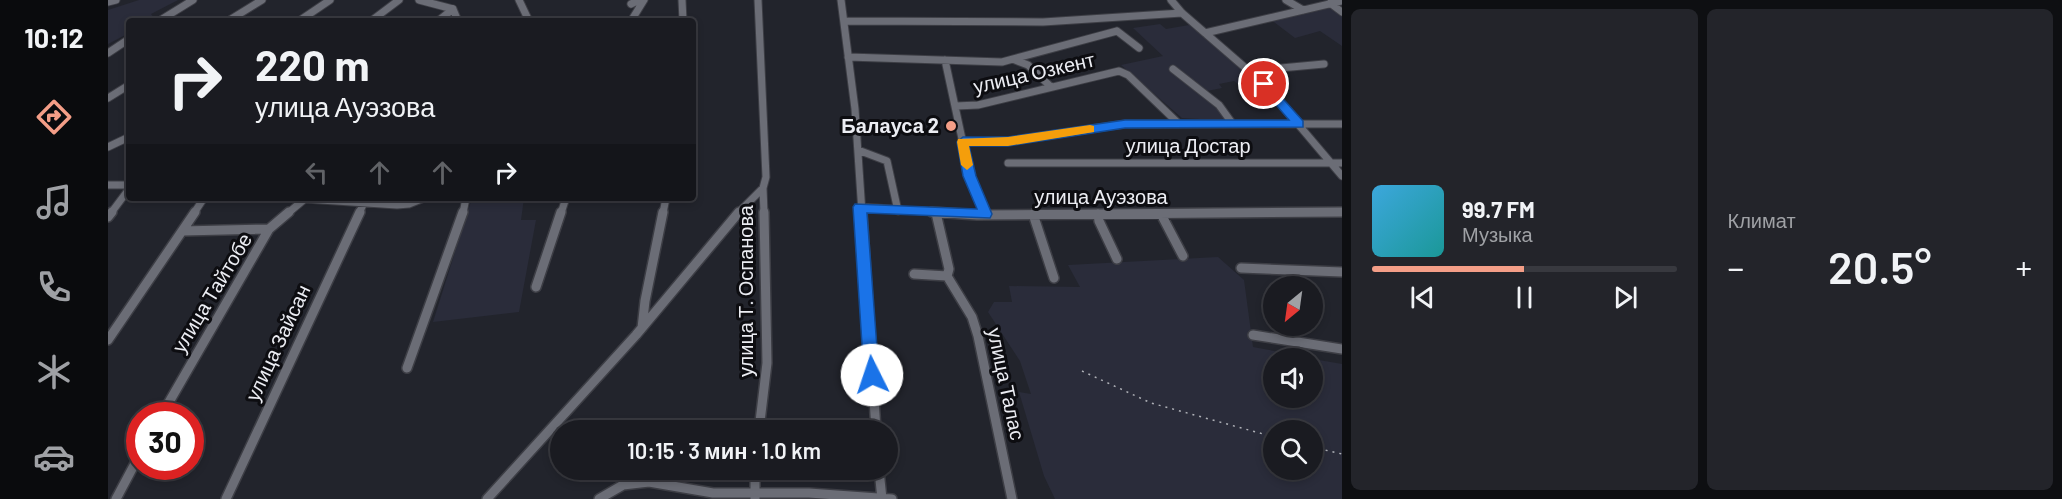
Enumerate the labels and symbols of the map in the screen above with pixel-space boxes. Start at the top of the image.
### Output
street label: улица Озкент [971,46,1097,98]
pin [1238,58,1289,109]
place label: Балауса 2 [841,113,939,137]
marker: Балауса 2 [944,119,958,133]
street label: улица Достар [1125,133,1251,157]
street label: улица Ауэзова [1034,184,1169,208]
street label: улица Т. Оспанова [733,204,757,377]
street label: улица Тайтобе [166,228,256,357]
north arrow [1263,276,1323,336]
street label: улица Зайсан [240,281,314,405]
street label: улица Талас [983,325,1031,442]
position arrow [840,343,904,407]
speed limit sign: 30 [126,402,204,480]

